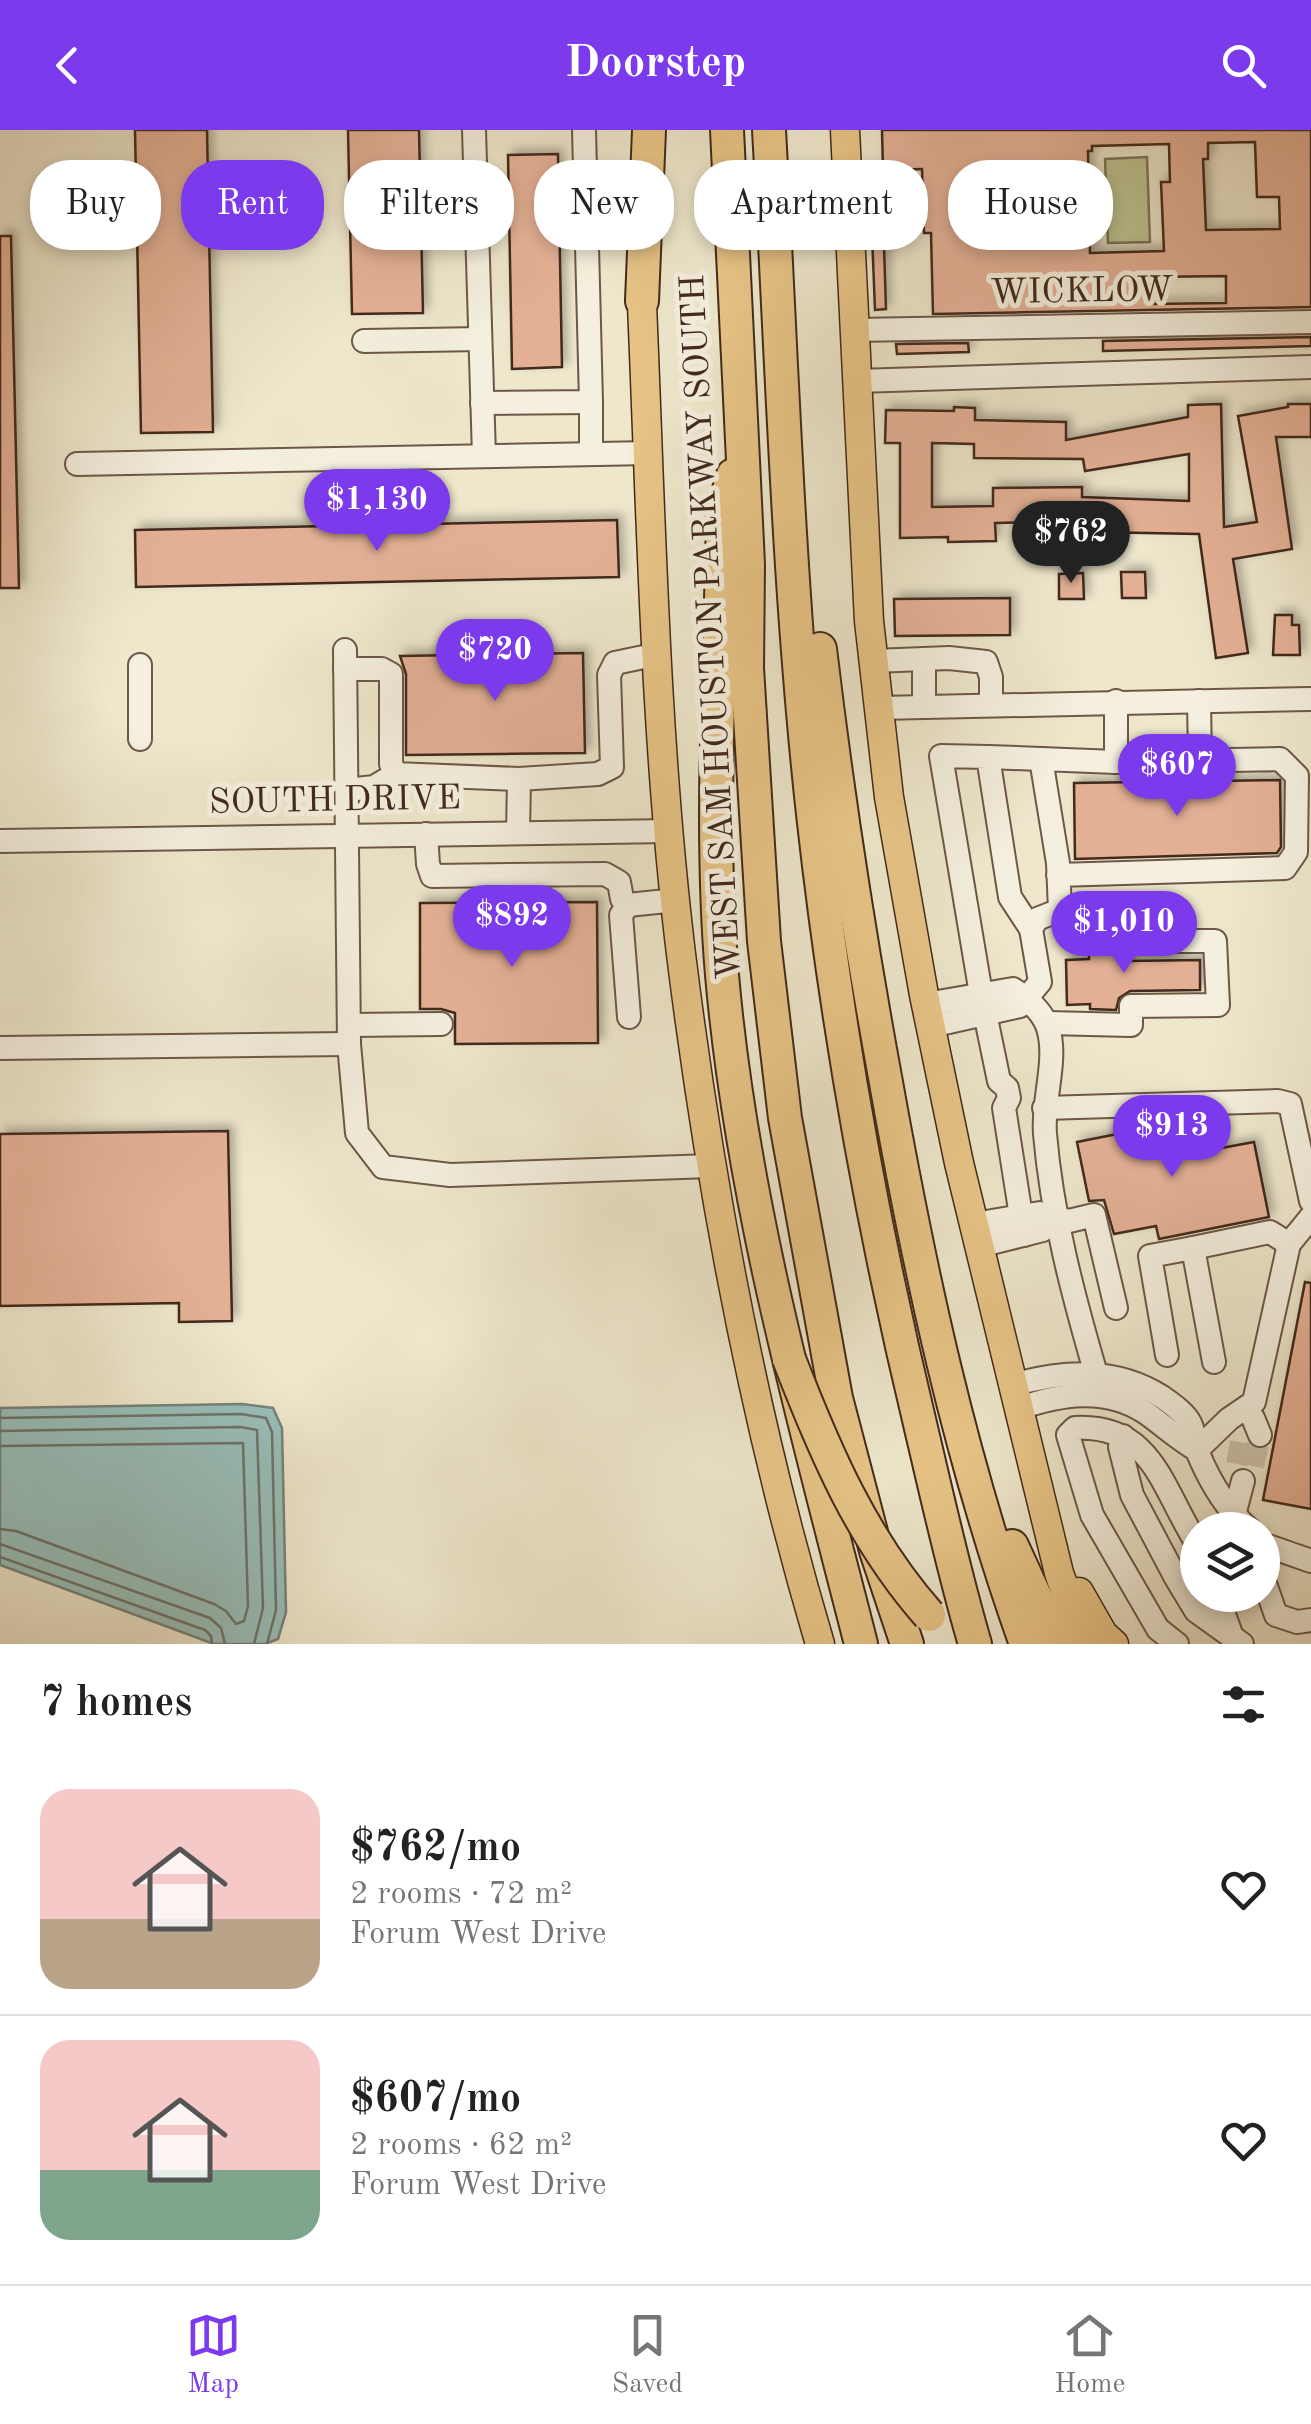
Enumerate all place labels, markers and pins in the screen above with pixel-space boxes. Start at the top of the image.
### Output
pin: $1,130 [296,469,458,554]
pin: $762 [1012,501,1130,586]
pin: $720 [436,619,554,704]
pin: $607 [1118,734,1236,819]
pin: $892 [453,885,571,970]
pin: $1,010 [1043,891,1205,976]
pin: $913 [1113,1095,1231,1180]

